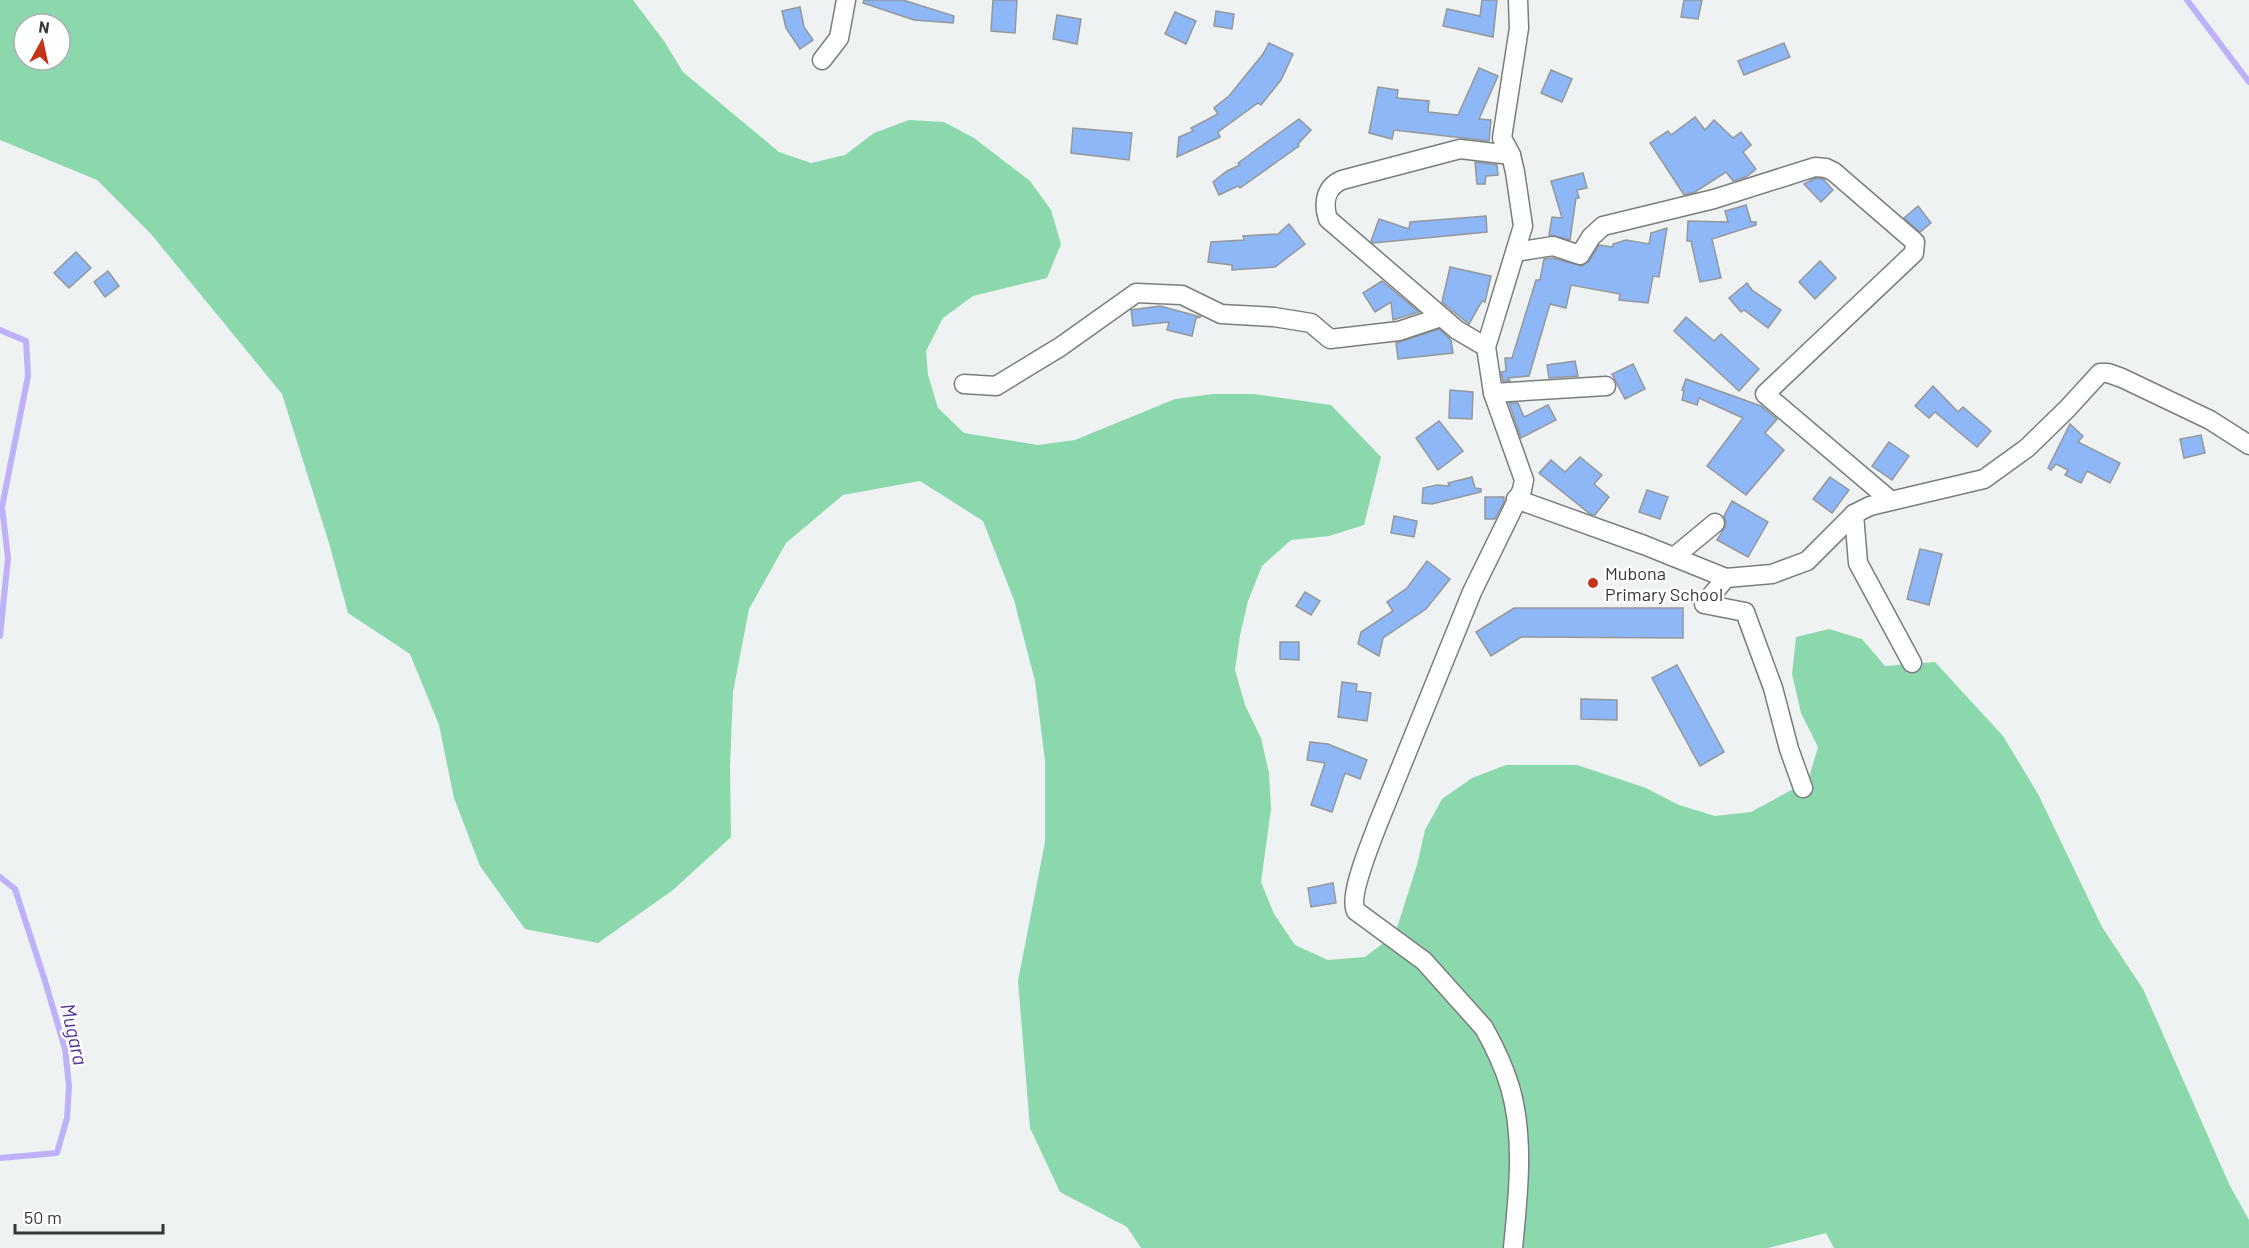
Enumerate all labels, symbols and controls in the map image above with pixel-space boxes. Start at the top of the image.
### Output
north arrow [12,12,72,72]
text: N [38,17,51,37]
place label: Mubona Primary School [1605,562,1723,605]
marker: Mubona Primary School [1586,576,1600,590]
water label: Mugara [56,1001,94,1067]
scale bar [15,1197,164,1235]
text: 50 m [24,1206,62,1228]

